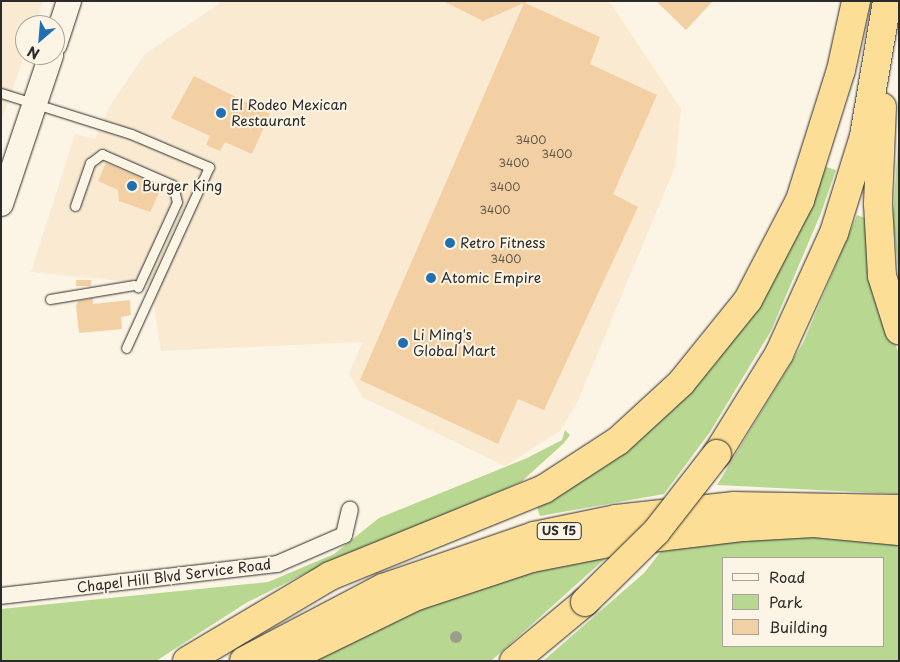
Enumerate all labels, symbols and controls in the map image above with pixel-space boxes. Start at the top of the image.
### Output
north arrow [15,15,65,65]
text: N [24,41,43,65]
place label: El Rodeo Mexican Restaurant [231,97,348,130]
marker: El Rodeo Mexican Restaurant [215,107,227,119]
house number: 3400 [516,133,546,147]
house number: 3400 [542,147,572,161]
house number: 3400 [499,156,529,170]
place label: Burger King [142,178,222,194]
marker: Burger King [126,180,138,192]
house number: 3400 [490,180,520,194]
house number: 3400 [480,203,510,217]
place label: Retro Fitness [460,235,546,251]
marker: Retro Fitness [444,237,456,249]
house number: 3400 [491,252,521,266]
place label: Atomic Empire [441,270,541,286]
marker: Atomic Empire [425,272,437,284]
place label: Li Ming's Global Mart [413,327,495,360]
marker: Li Ming's Global Mart [397,337,409,349]
road number: US 15 [536,522,582,540]
street label: Chapel Hill Blvd Service Road [75,556,273,596]
legend [722,557,885,647]
text: Road [769,565,805,588]
text: Park [769,590,803,613]
text: Building [769,615,828,638]

